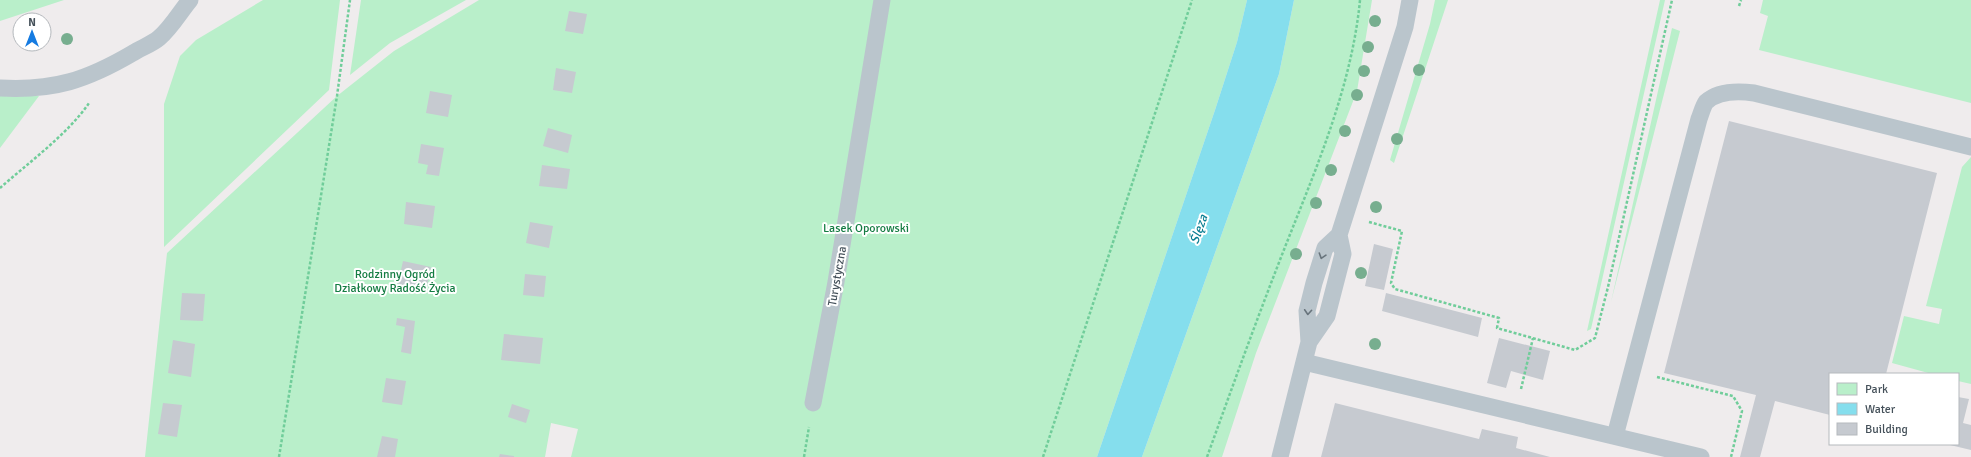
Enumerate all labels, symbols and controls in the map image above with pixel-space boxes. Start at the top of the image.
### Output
north arrow [12,12,52,52]
text: N [28,16,36,29]
water label: Ślęza [1187,212,1211,246]
park label: Lasek Oporowski [823,221,909,236]
street label: Turystyczna [825,245,850,307]
one-way arrow [1318,253,1327,260]
park label: Rodzinny Ogród Działkowy Radość Życia [334,267,456,296]
one-way arrow [1303,309,1312,315]
legend [1829,373,1959,445]
text: Park [1865,382,1888,397]
text: Water [1865,402,1896,417]
text: Building [1865,422,1908,437]

